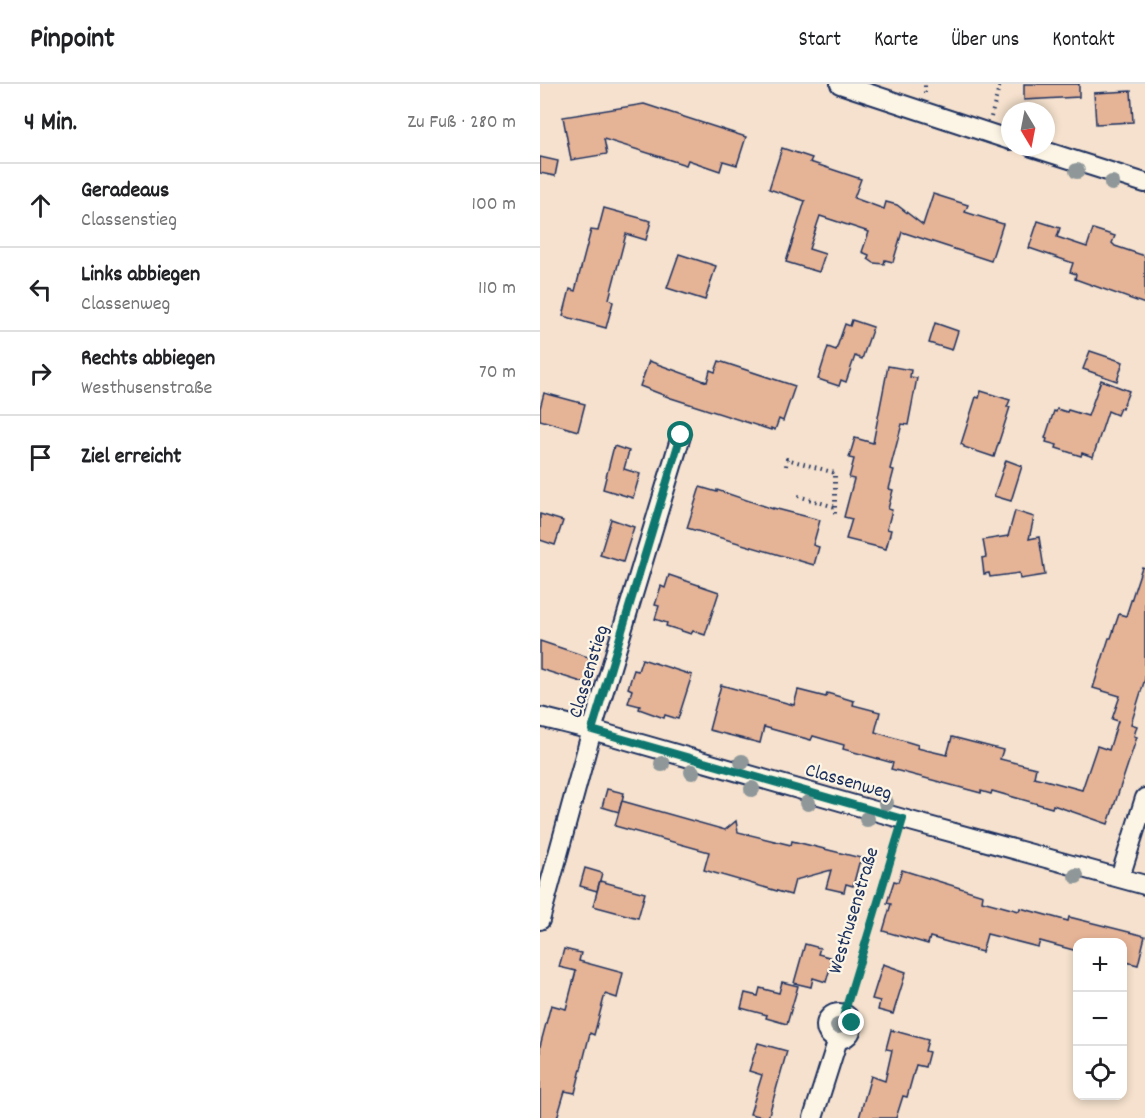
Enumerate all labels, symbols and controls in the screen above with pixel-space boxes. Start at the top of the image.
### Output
text: Pinpoint [30,21,115,61]
text: Start [799,26,841,56]
text: Karte [874,26,918,56]
text: Über uns [951,26,1019,56]
text: Kontakt [1052,26,1115,56]
north arrow [1001,102,1055,156]
text: 4 Min. [24,105,77,142]
text: Zu Fuß · 280 m [407,109,516,137]
text: Geradeaus [81,176,169,207]
icon: ahead [24,189,57,222]
text: 100 m [472,191,516,219]
text: Classenstieg [81,207,177,235]
text: Links abbiegen [81,260,200,291]
icon: left [24,273,57,306]
text: 110 m [478,275,516,303]
text: Classenweg [81,291,170,319]
text: Rechts abbiegen [81,344,215,375]
icon: right [24,357,57,390]
text: 70 m [479,359,516,387]
text: Westhusenstraße [81,375,212,403]
route start [667,421,693,447]
icon: arrive [24,441,57,474]
text: Ziel erreicht [81,442,181,473]
street label: Classenstieg [562,622,617,722]
street label: Classenweg [801,757,895,809]
street label: Westhusenstraße [822,844,887,978]
map controls [1073,938,1127,1100]
button: + [1073,938,1127,992]
button: − [1073,992,1127,1046]
route end [838,1009,864,1035]
button: locate [1073,1046,1127,1100]

